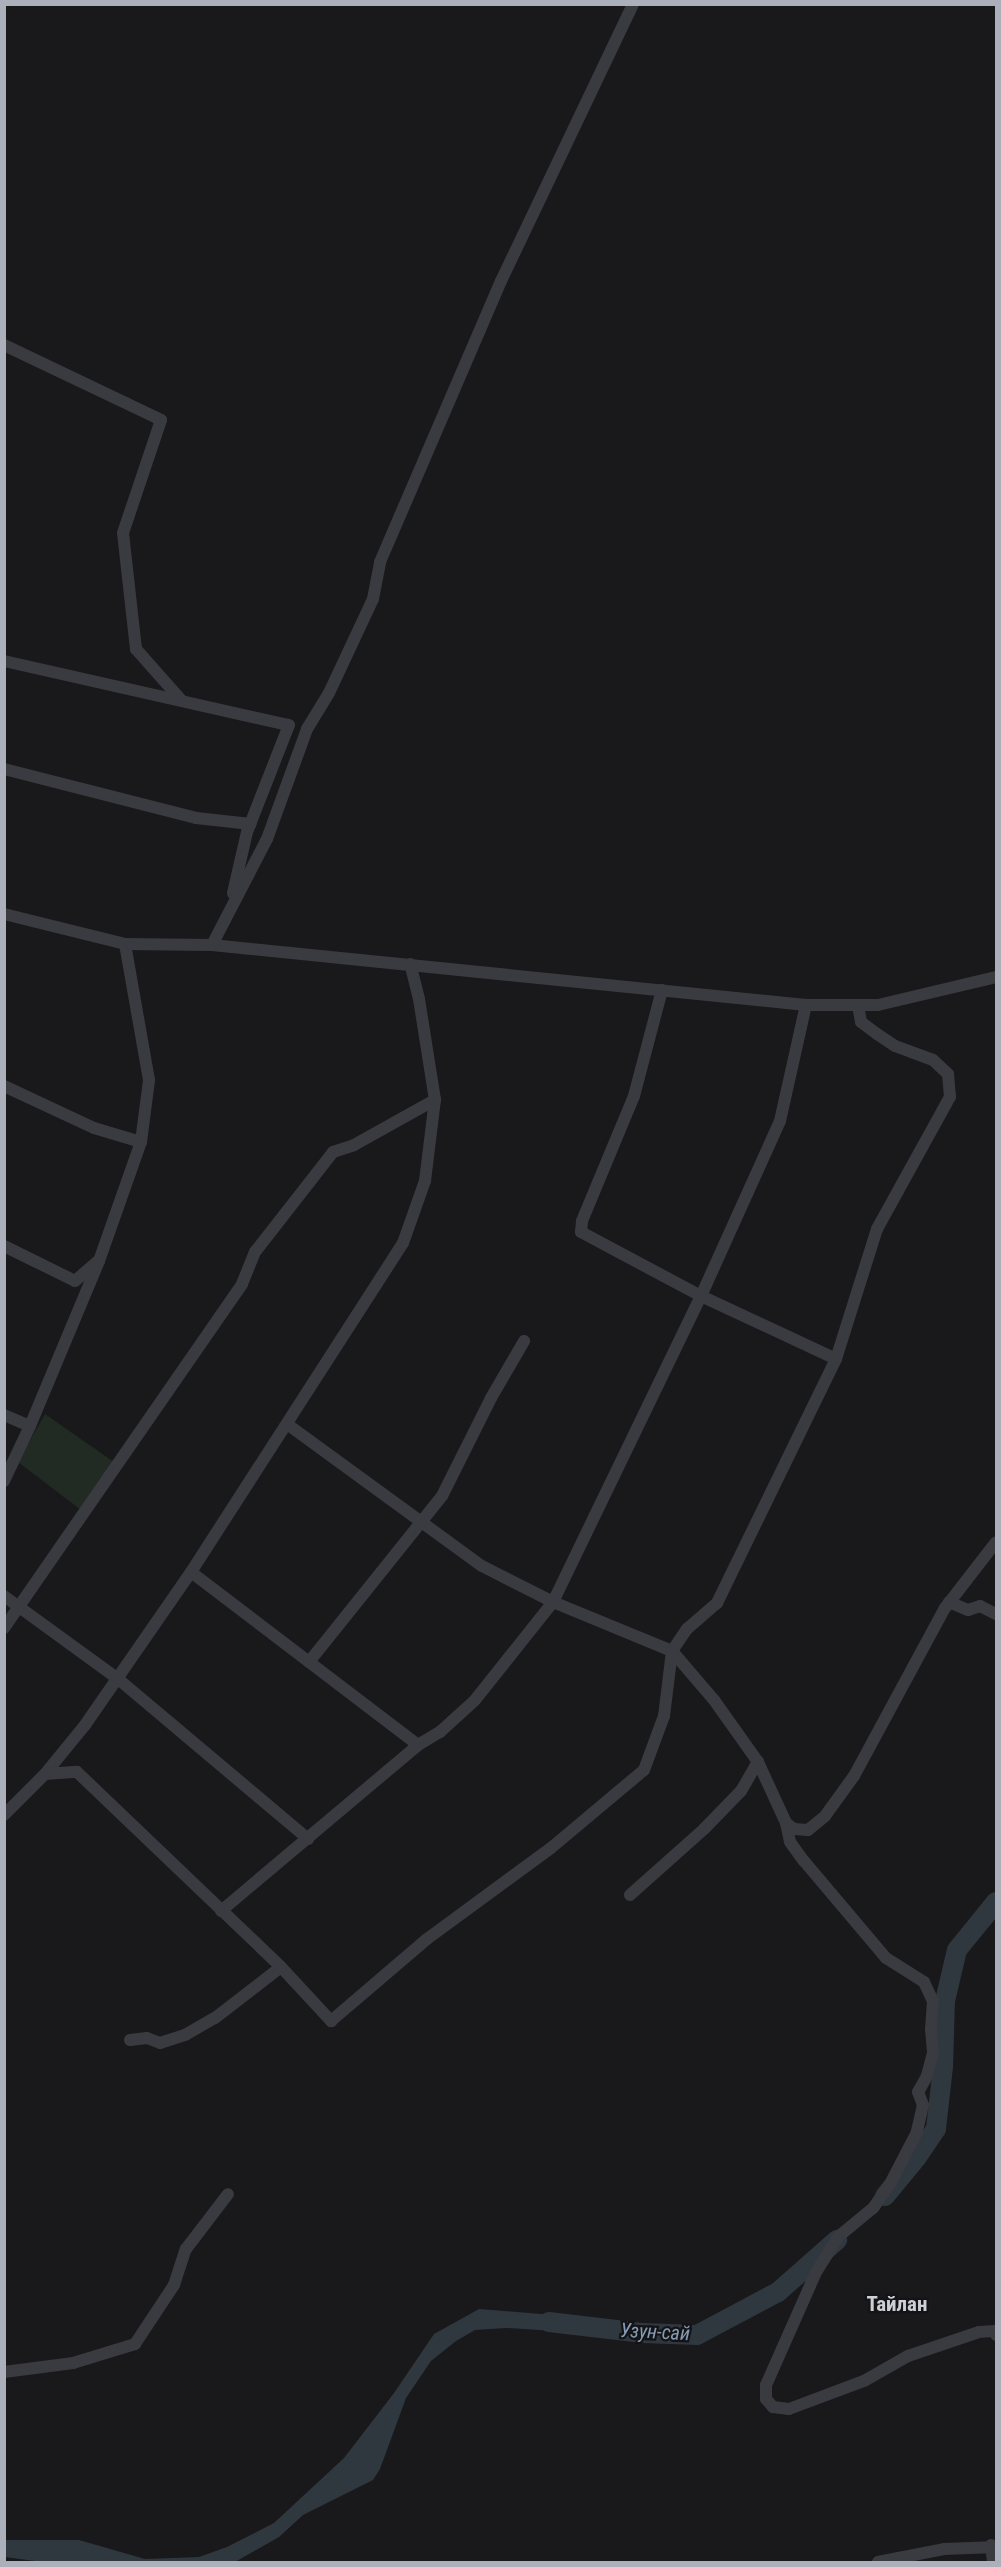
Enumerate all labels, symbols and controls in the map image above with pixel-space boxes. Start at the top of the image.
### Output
district label: Тайлан [867,2291,927,2317]
water label: Узун-сай [620,2318,690,2346]

